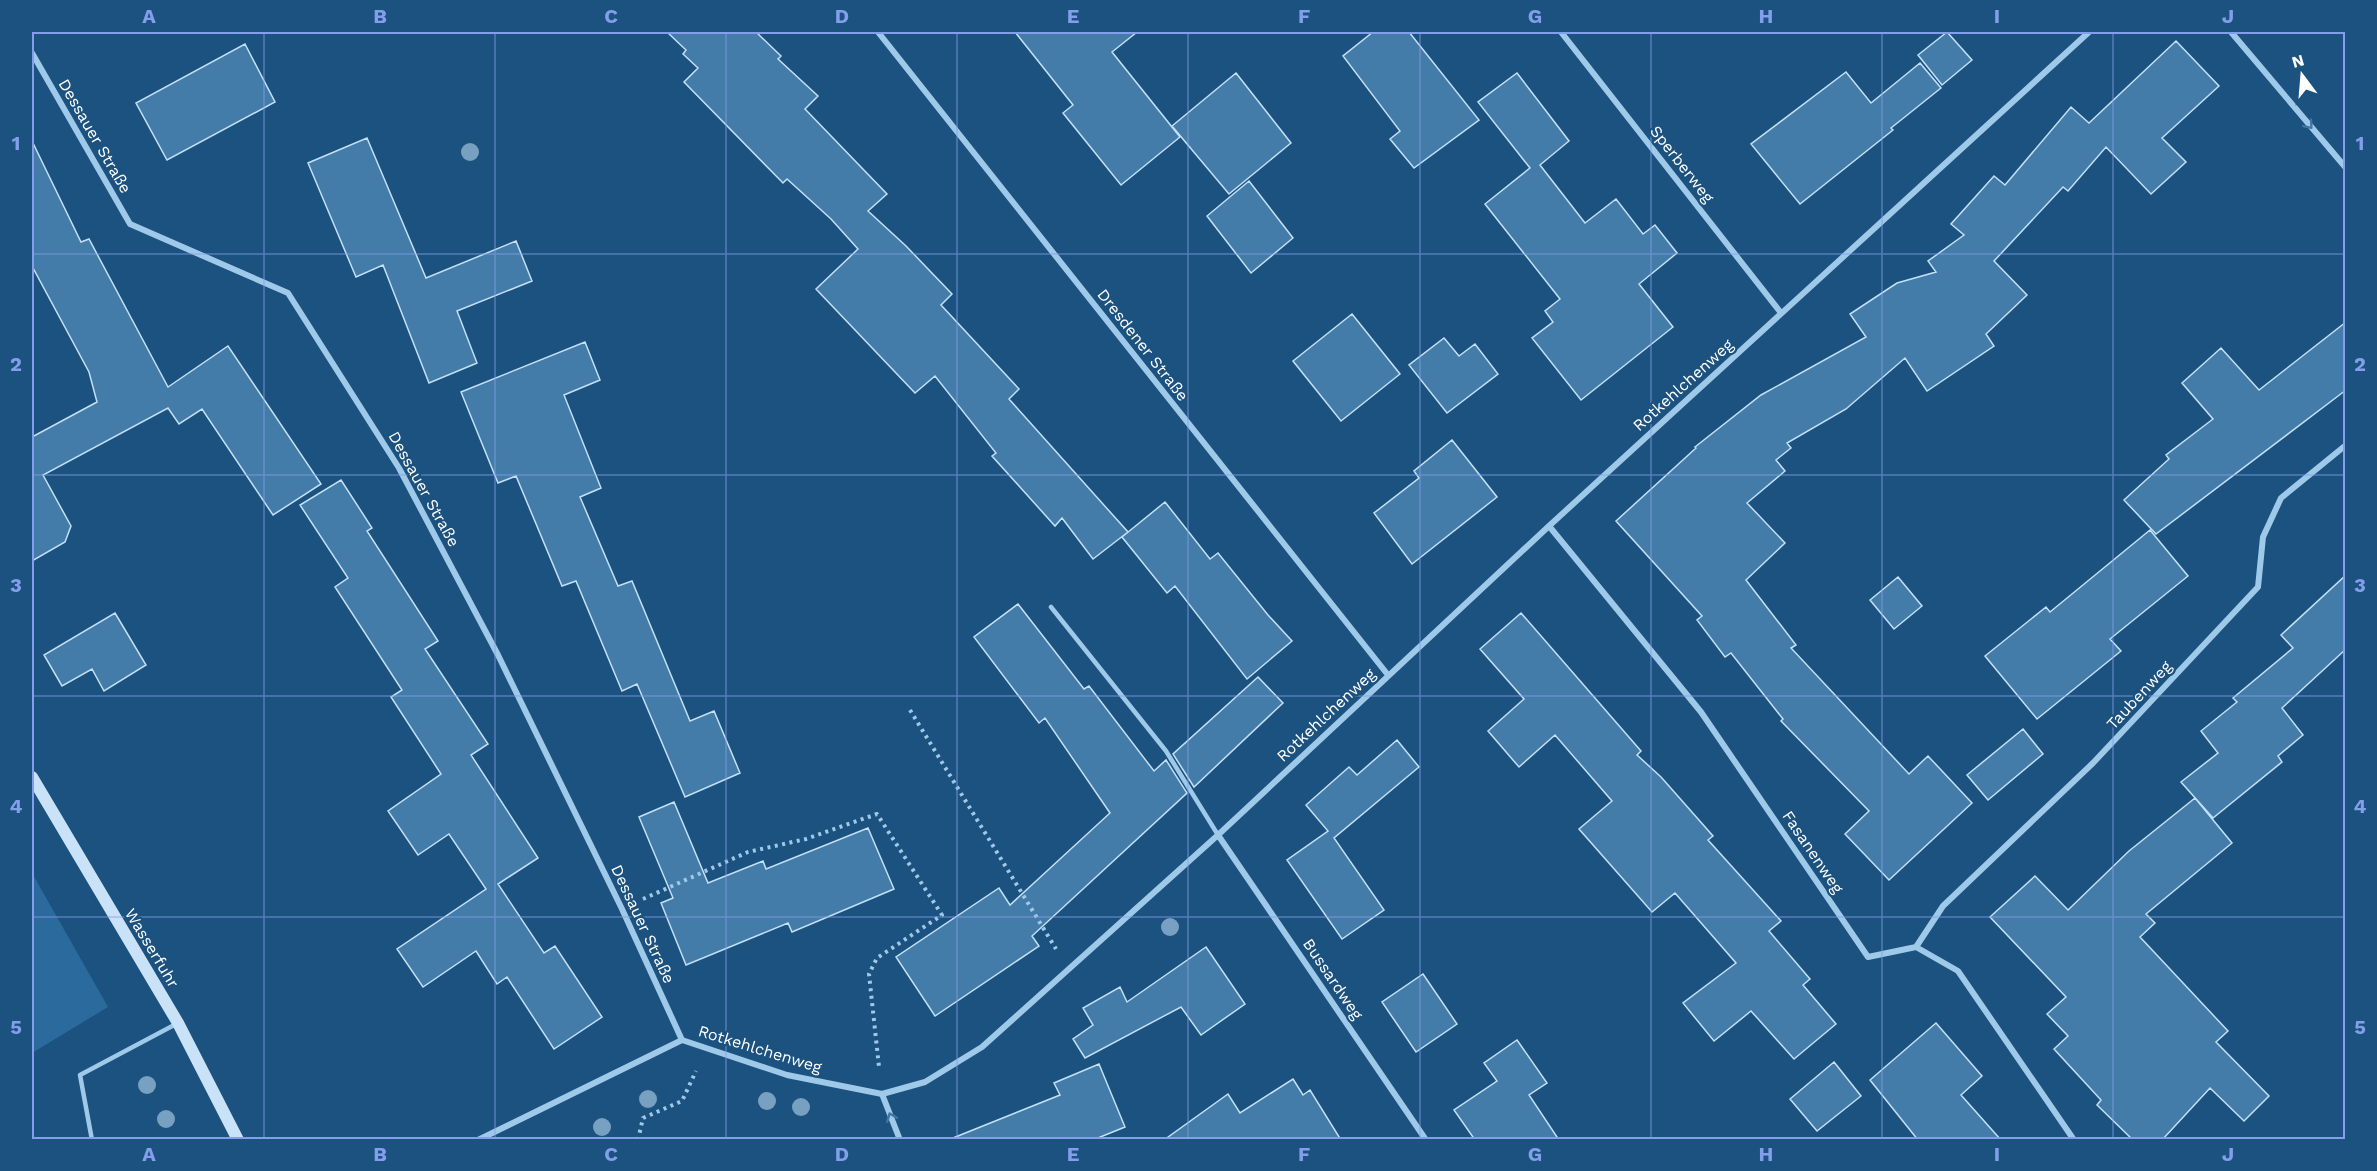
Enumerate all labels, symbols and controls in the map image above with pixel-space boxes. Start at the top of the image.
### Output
text: A [142,4,156,28]
text: B [373,4,387,28]
text: C [604,4,618,28]
text: D [835,4,849,28]
text: E [1067,4,1079,28]
text: F [1298,4,1310,28]
text: G [1528,4,1542,28]
text: H [1759,4,1773,28]
text: I [1994,4,2000,28]
text: J [2222,4,2234,28]
north arrow [2272,45,2332,105]
text: N [2290,50,2306,72]
street label: Dessauer Straße [55,75,135,197]
one-way arrow [2302,118,2313,129]
street label: Sperberweg [1646,122,1718,207]
text: 1 [12,131,20,155]
text: 1 [2356,131,2364,155]
street label: Dresdener Straße [1093,285,1193,405]
street label: Rotkehlchenweg [1629,335,1737,435]
text: 2 [10,352,22,376]
text: 2 [2354,352,2366,376]
street label: Dessauer Straße [384,428,464,550]
text: 3 [10,573,22,597]
text: 3 [2354,573,2366,597]
street label: Taubenweg [2102,656,2176,733]
street label: Rotkehlchenweg [1273,664,1380,766]
text: 4 [10,794,23,818]
text: 4 [2354,794,2367,818]
street label: Fasanenweg [1778,807,1848,897]
street label: Dessauer Straße [607,862,679,986]
street label: Wasserfuhr [121,905,183,991]
street label: Bussardweg [1299,935,1367,1023]
text: 5 [10,1015,22,1039]
text: 5 [2354,1015,2366,1039]
street label: Rotkehlchenweg [696,1021,824,1077]
one-way arrow [886,1112,898,1123]
text: A [142,1142,156,1166]
text: B [373,1142,387,1166]
text: C [604,1142,618,1166]
text: D [835,1142,849,1166]
text: E [1067,1142,1079,1166]
text: F [1298,1142,1310,1166]
text: G [1528,1142,1542,1166]
text: H [1759,1142,1773,1166]
text: I [1994,1142,2000,1166]
text: J [2222,1142,2234,1166]

